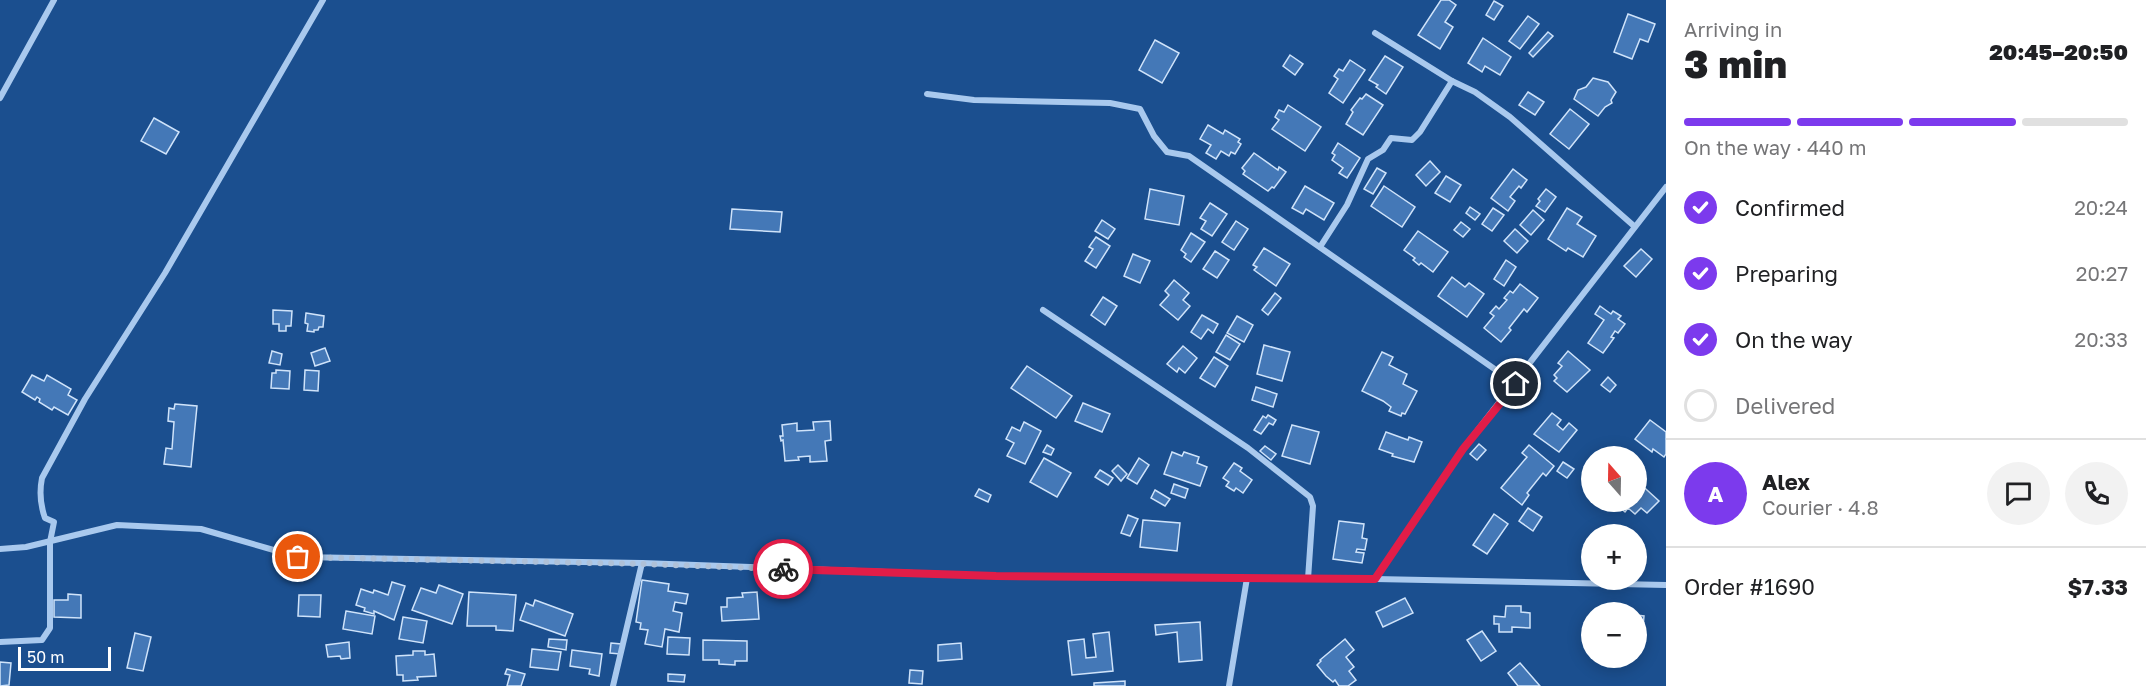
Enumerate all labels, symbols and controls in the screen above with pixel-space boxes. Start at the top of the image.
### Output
text: Arriving in [1684,17,1782,41]
text: 20:45–20:50 [1989,38,2128,65]
text: 3 min [1684,40,1787,87]
text: On the way · 440 m [1684,135,1866,159]
icon: check [1684,191,1717,224]
text: Confirmed [1735,194,1845,221]
text: 20:24 [2074,195,2128,219]
icon: check [1684,257,1717,290]
text: Preparing [1735,260,1838,287]
text: 20:27 [2076,261,2128,285]
icon: check [1684,323,1717,356]
text: On the way [1735,326,1853,353]
text: 20:33 [2075,327,2128,351]
pin [1490,358,1541,409]
icon: home [1499,367,1532,400]
text: Delivered [1735,392,1835,419]
north arrow [1581,446,1647,512]
map controls [1581,446,1647,668]
button: chat [1987,462,2050,525]
button: phone [2065,462,2128,525]
text: Alex [1762,468,1810,495]
text: A [1708,480,1723,507]
text: Courier · 4.8 [1762,495,1879,519]
button: + [1581,524,1647,590]
pin [272,531,323,582]
courier [753,539,813,599]
icon: bag [281,540,314,573]
icon: bike [767,553,800,586]
text: Order #1690 [1684,573,1815,600]
text: $7.33 [2067,573,2128,600]
button: − [1581,602,1647,668]
scale bar [18,644,111,672]
text: 50 m [27,647,64,667]

